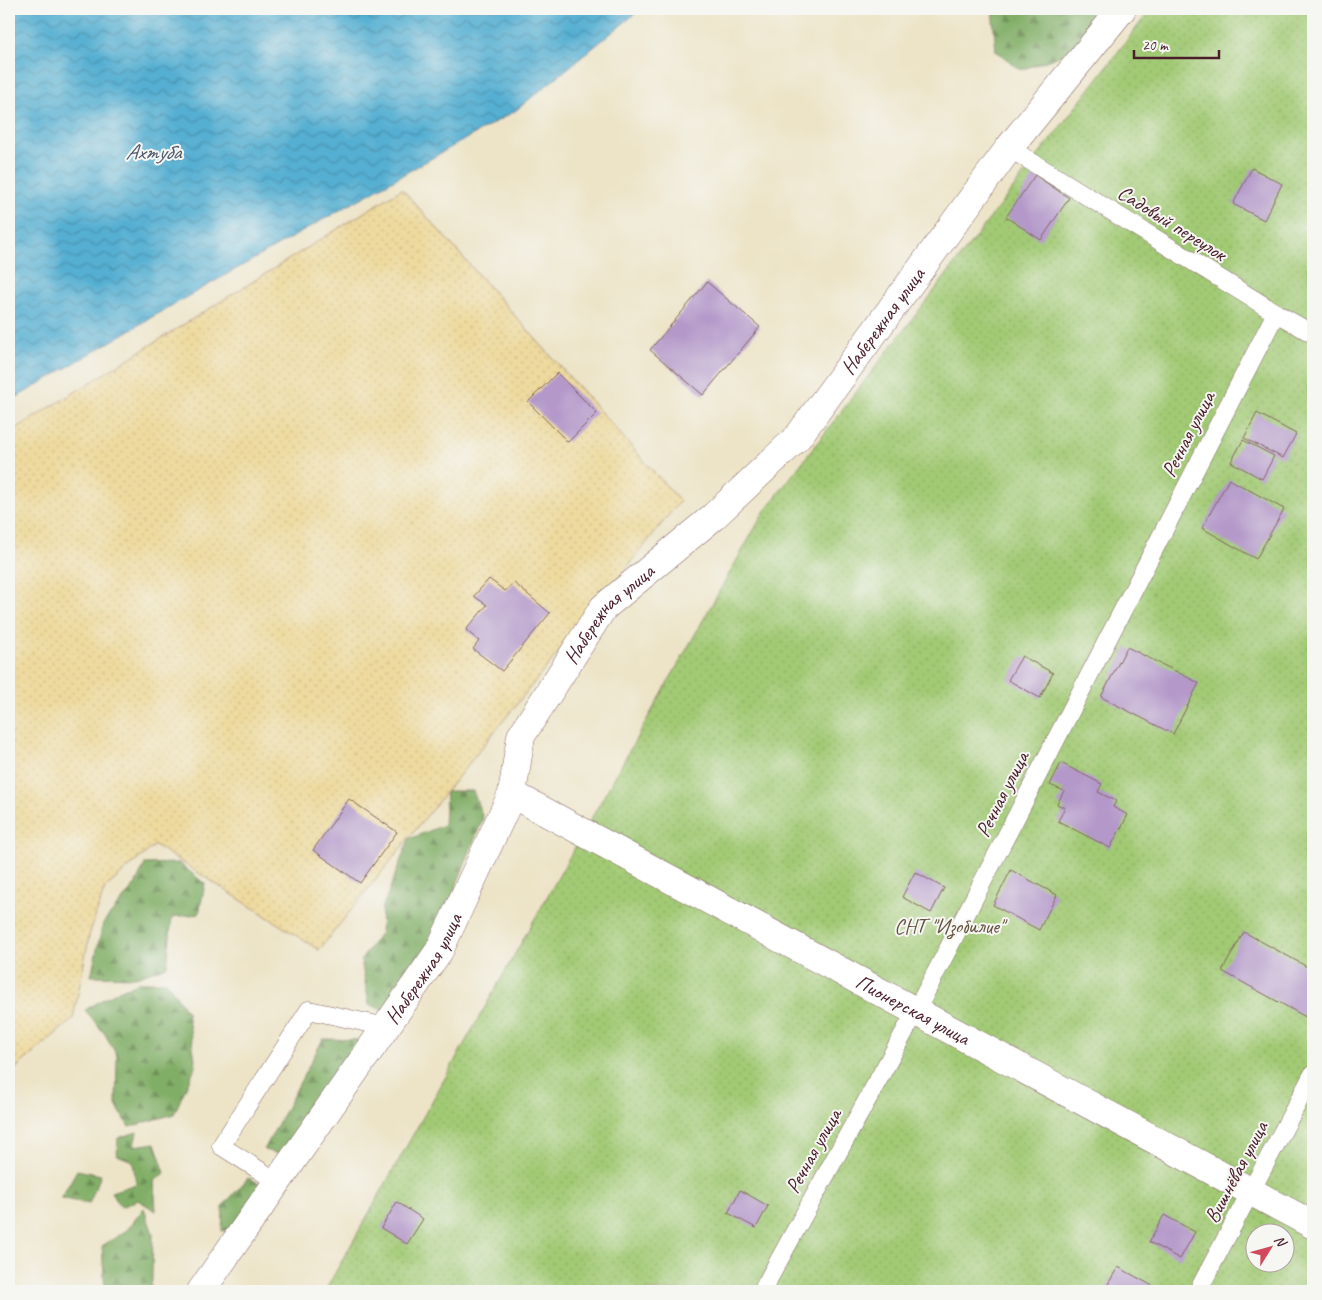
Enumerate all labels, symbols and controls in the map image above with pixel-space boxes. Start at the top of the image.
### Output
scale bar [1134,28,1220,60]
text: 20 m [1142,36,1169,55]
water label: Ахтуба [125,138,183,166]
street label: Садовый переулок [1113,179,1233,268]
street label: Набережная улица [835,261,931,379]
street label: Речная улица [1155,385,1222,481]
street label: Набережная улица [558,557,660,669]
street label: Речная улица [969,745,1036,841]
street label: Набережная улица [379,908,468,1029]
park label: СНТ "Изобилие" [894,913,1008,940]
street label: Пионерская улица [851,968,976,1052]
street label: Речная улица [779,1102,848,1198]
street label: Вишнёвая улица [1198,1115,1274,1227]
north arrow [1244,1222,1294,1272]
text: N [1271,1232,1291,1251]

